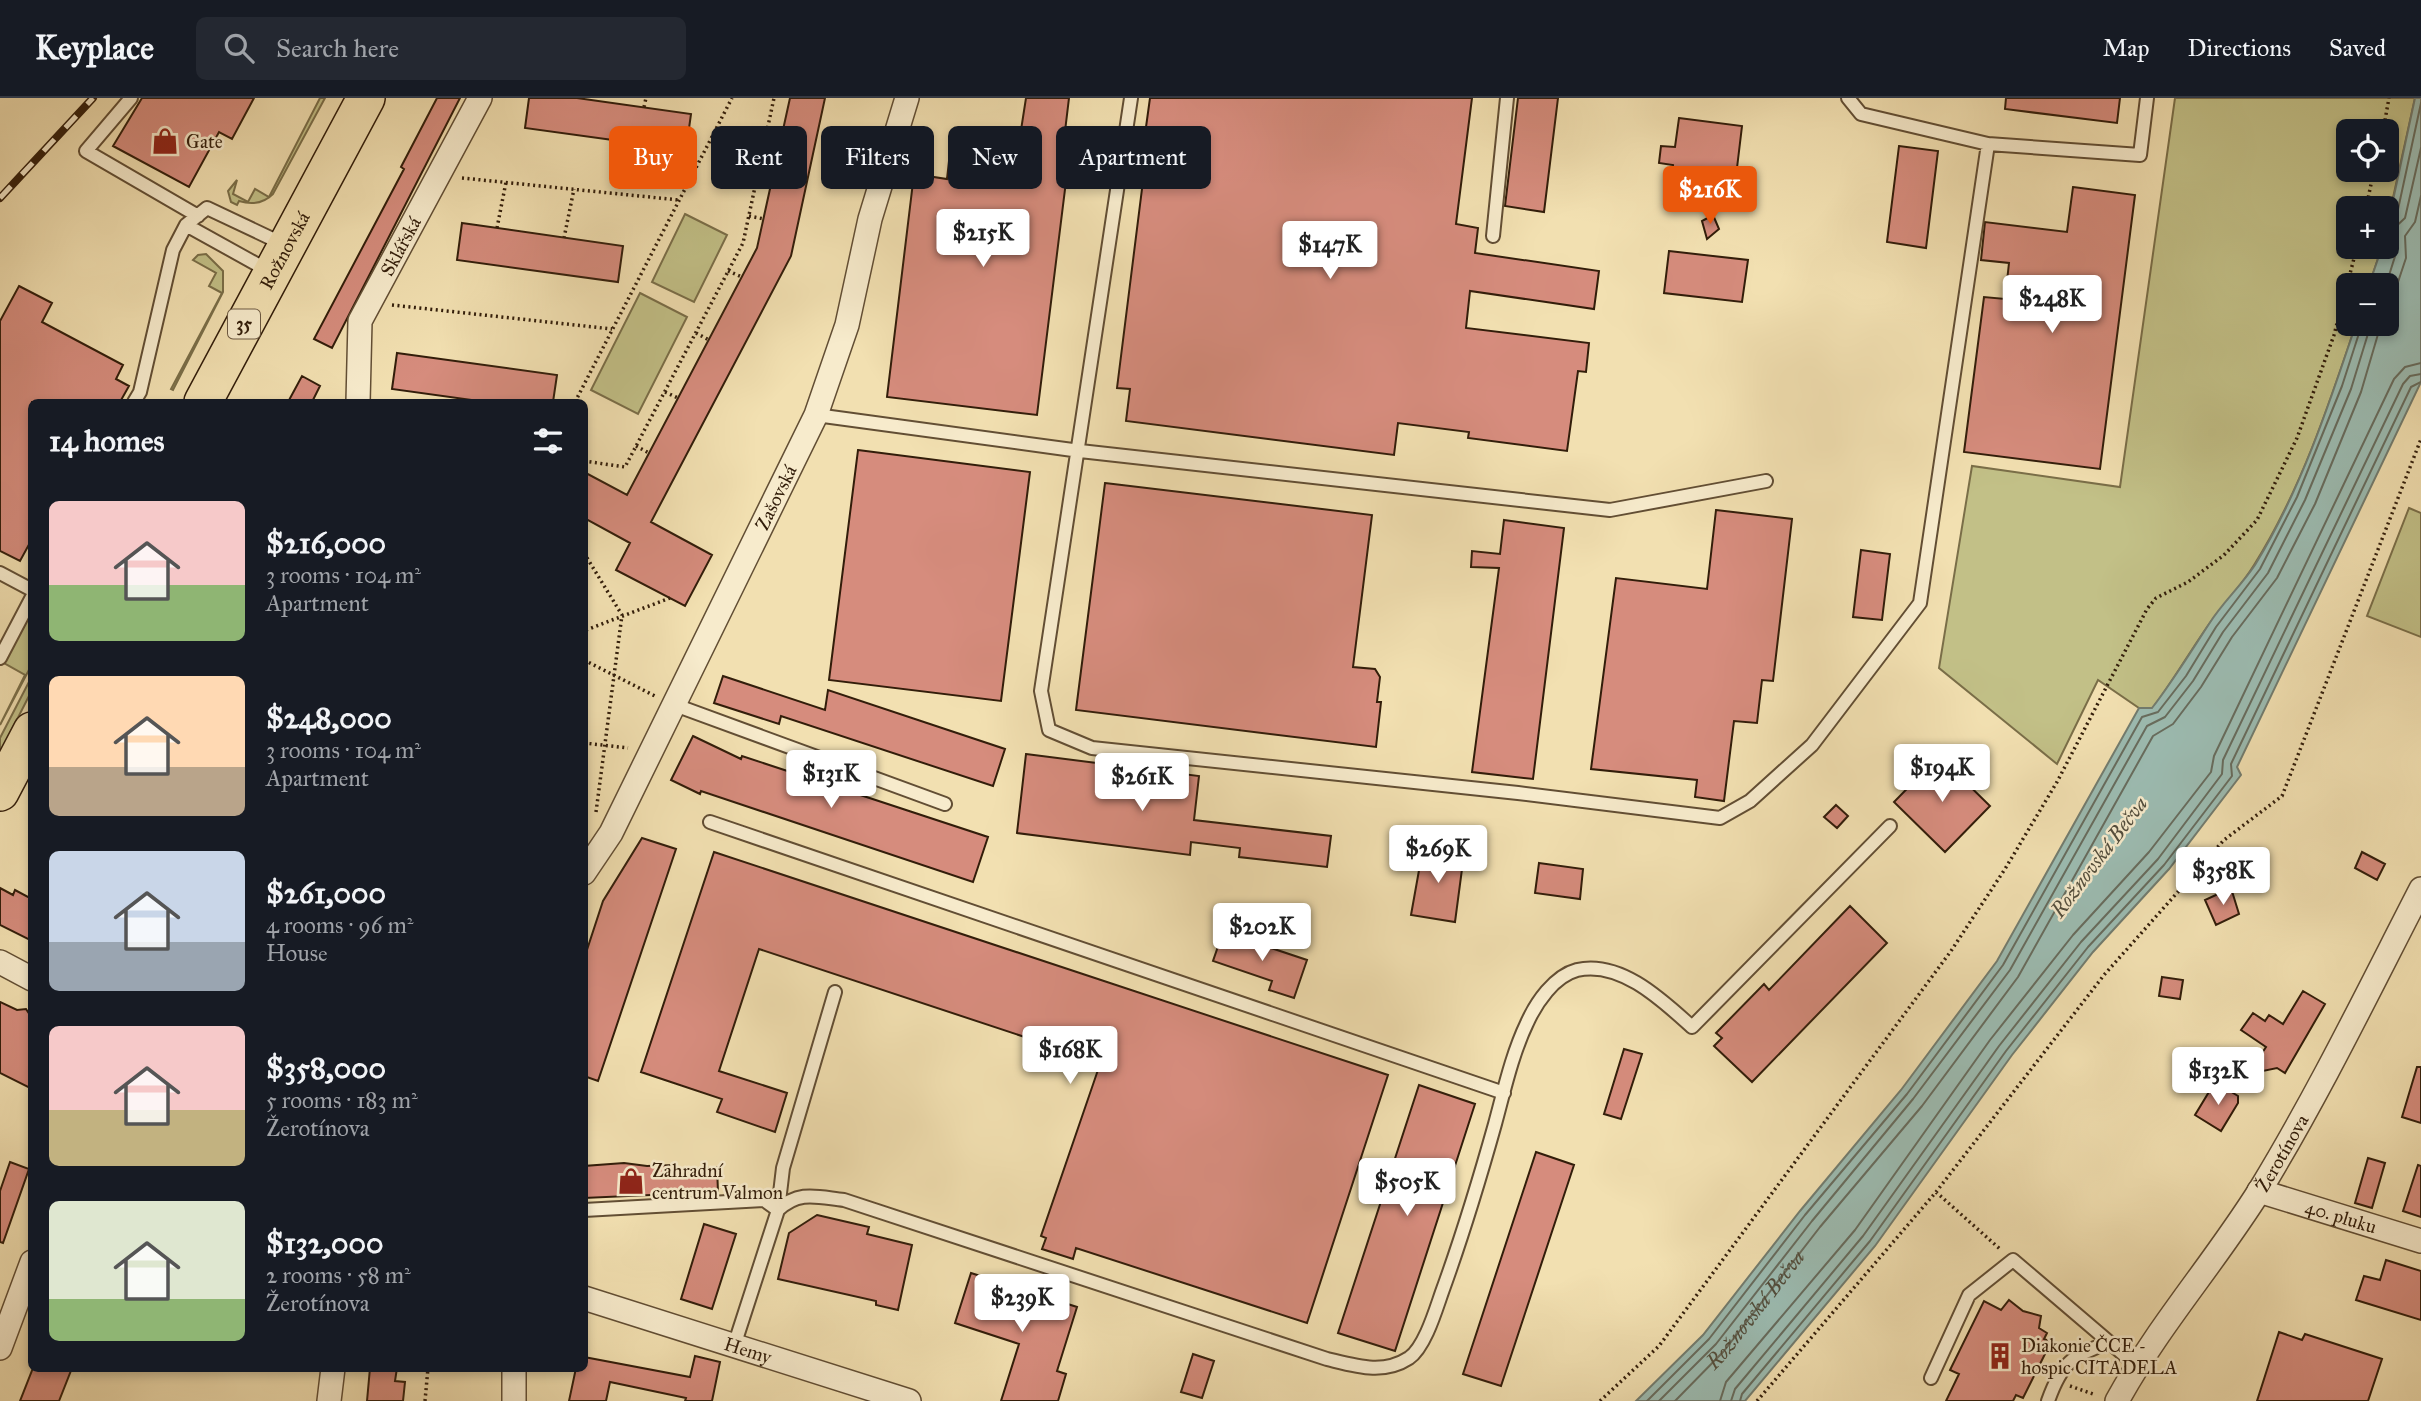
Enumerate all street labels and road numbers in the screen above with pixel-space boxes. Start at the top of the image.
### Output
street label: Rožnovská [254,207,315,293]
street label: Sklářská [375,212,426,280]
road number: 35 [228,309,260,338]
street label: Zašovská [750,460,802,534]
street label: Žerotínova [2249,1109,2313,1196]
street label: 40. pluku [2303,1195,2380,1238]
street label: Hemy [721,1332,776,1369]

